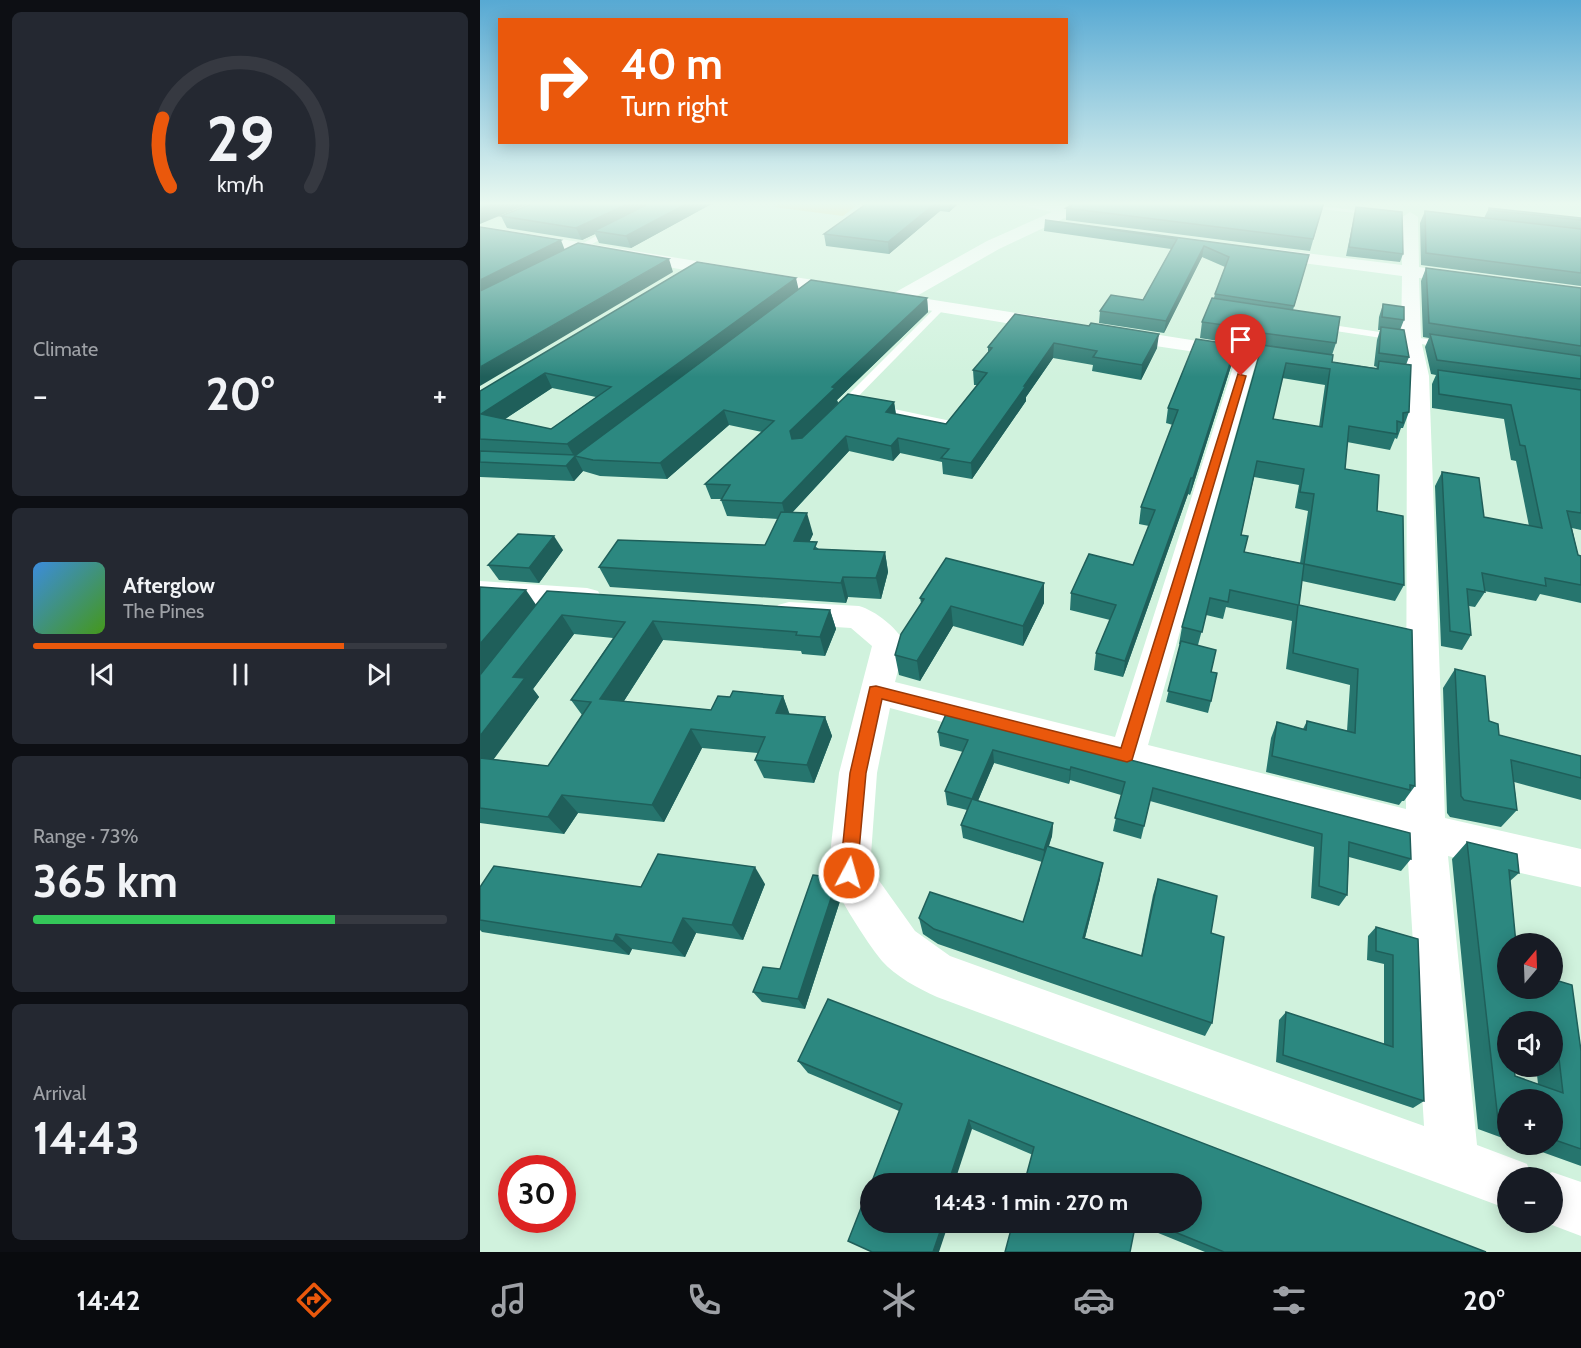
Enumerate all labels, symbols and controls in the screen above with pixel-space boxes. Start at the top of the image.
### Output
text: 40 m [621,38,723,90]
icon: right [522,42,600,120]
text: Turn right [621,90,728,123]
text: 29 [206,101,274,177]
text: km/h [217,171,263,197]
pin [1215,314,1266,376]
icon: arrive [1224,323,1257,356]
text: Climate [33,337,98,361]
text: 20° [206,367,274,421]
text: − [33,375,48,415]
text: + [432,375,447,415]
text: Afterglow [123,572,215,599]
text: The Pines [123,599,204,623]
icon: previous [86,658,119,691]
icon: pause [224,658,257,691]
icon: next [362,658,395,691]
text: Range · 73% [33,824,139,848]
position arrow [817,841,881,905]
text: 365 km [33,854,178,908]
north arrow [1497,933,1563,999]
map controls [1497,933,1563,1233]
button: sound [1497,1011,1563,1077]
text: Arrival [33,1081,86,1105]
button: + [1497,1089,1563,1155]
text: 14:43 [33,1111,140,1165]
speed limit sign: 30 [498,1155,576,1233]
button: − [1497,1167,1563,1233]
text: 14:43 · 1 min · 270 m [934,1189,1128,1216]
icon: directions [293,1279,335,1321]
icon: music [488,1279,530,1321]
icon: phone [683,1279,725,1321]
icon: climate [878,1279,920,1321]
icon: car [1073,1279,1115,1321]
icon: filters [1268,1279,1310,1321]
text: 14:42 [77,1284,140,1317]
text: 20° [1463,1284,1504,1317]

